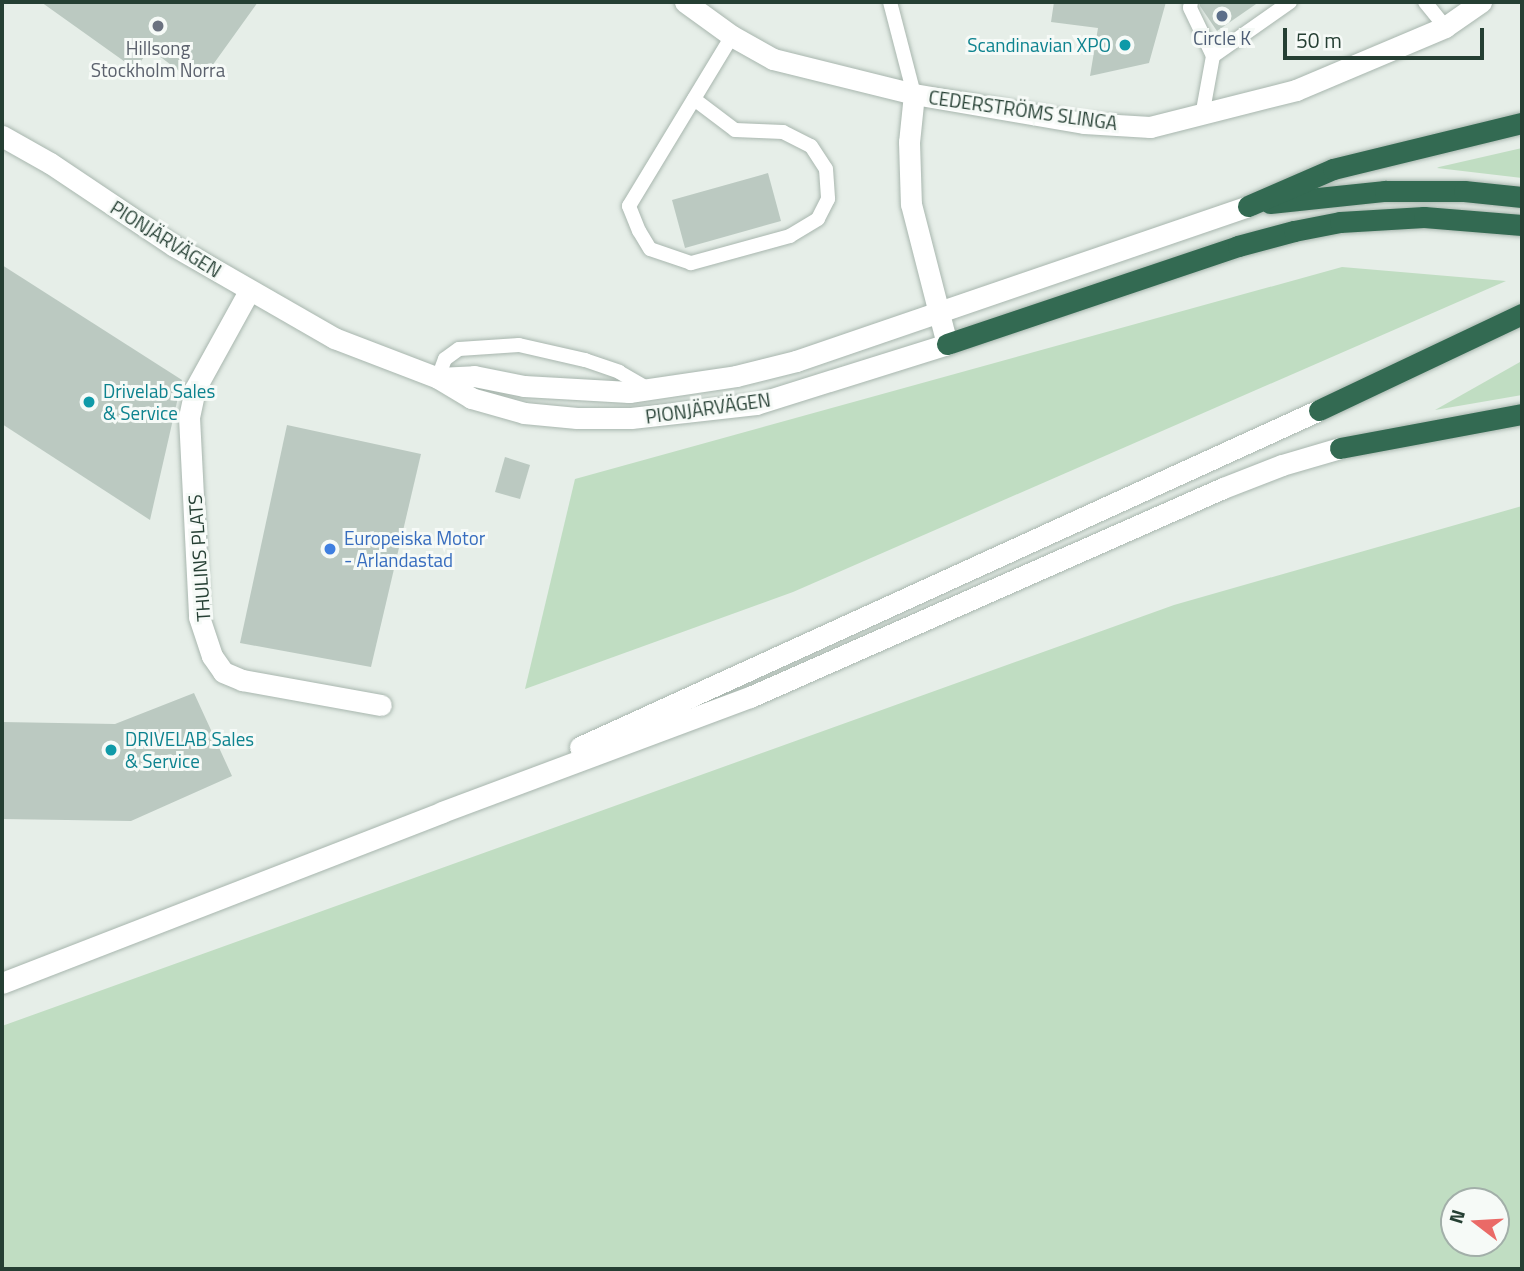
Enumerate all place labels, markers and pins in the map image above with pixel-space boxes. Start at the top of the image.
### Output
marker: Circle K [1214,8,1230,24]
marker: Hillsong Stockholm Norra [150,18,166,34]
place label: Circle K [1193,27,1251,49]
place label: Scandinavian XPO [967,34,1111,56]
place label: Hillsong Stockholm Norra [91,37,225,81]
marker: Scandinavian XPO [1117,37,1133,53]
place label: Drivelab Sales & Service [103,380,215,424]
marker: Drivelab Sales & Service [81,394,97,410]
place label: Europeiska Motor - Arlandastad [344,527,485,571]
marker: Europeiska Motor - Arlandastad [322,541,338,557]
place label: DRIVELAB Sales & Service [125,728,254,772]
marker: DRIVELAB Sales & Service [103,742,119,758]

